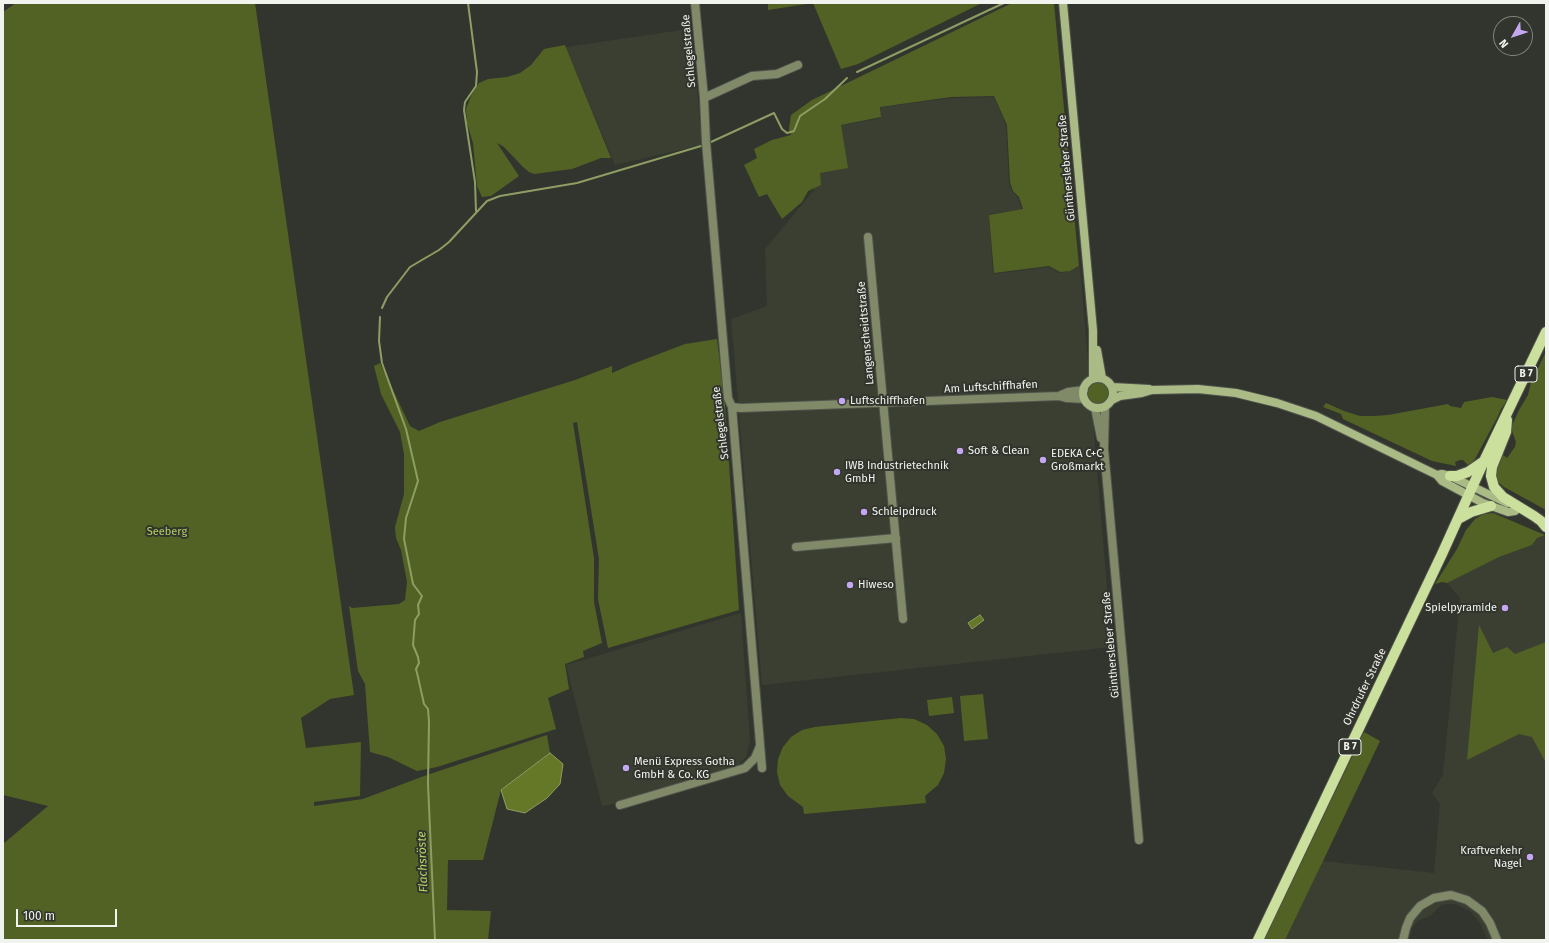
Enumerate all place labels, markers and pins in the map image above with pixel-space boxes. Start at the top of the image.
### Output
place label: Luftschiffhafen [850,394,925,408]
marker: Luftschiffhafen [837,396,847,406]
place label: Soft & Clean [968,444,1029,458]
marker: Soft & Clean [955,446,965,456]
place label: EDEKA C+C Großmarkt [1051,447,1104,473]
marker: EDEKA C+C Großmarkt [1038,455,1048,465]
place label: IWB Industrietechnik GmbH [845,459,949,485]
marker: IWB Industrietechnik GmbH [832,467,842,477]
place label: Schleipdruck [872,505,937,519]
marker: Schleipdruck [859,507,869,517]
place label: Hiweso [858,578,894,592]
marker: Hiweso [845,580,855,590]
place label: Spielpyramide [1425,601,1497,615]
marker: Spielpyramide [1500,603,1510,613]
place label: Menü Express Gotha GmbH & Co. KG [634,755,735,781]
marker: Menü Express Gotha GmbH & Co. KG [621,763,631,773]
place label: Kraftverkehr Nagel [1460,844,1522,870]
marker: Kraftverkehr Nagel [1525,852,1535,862]

